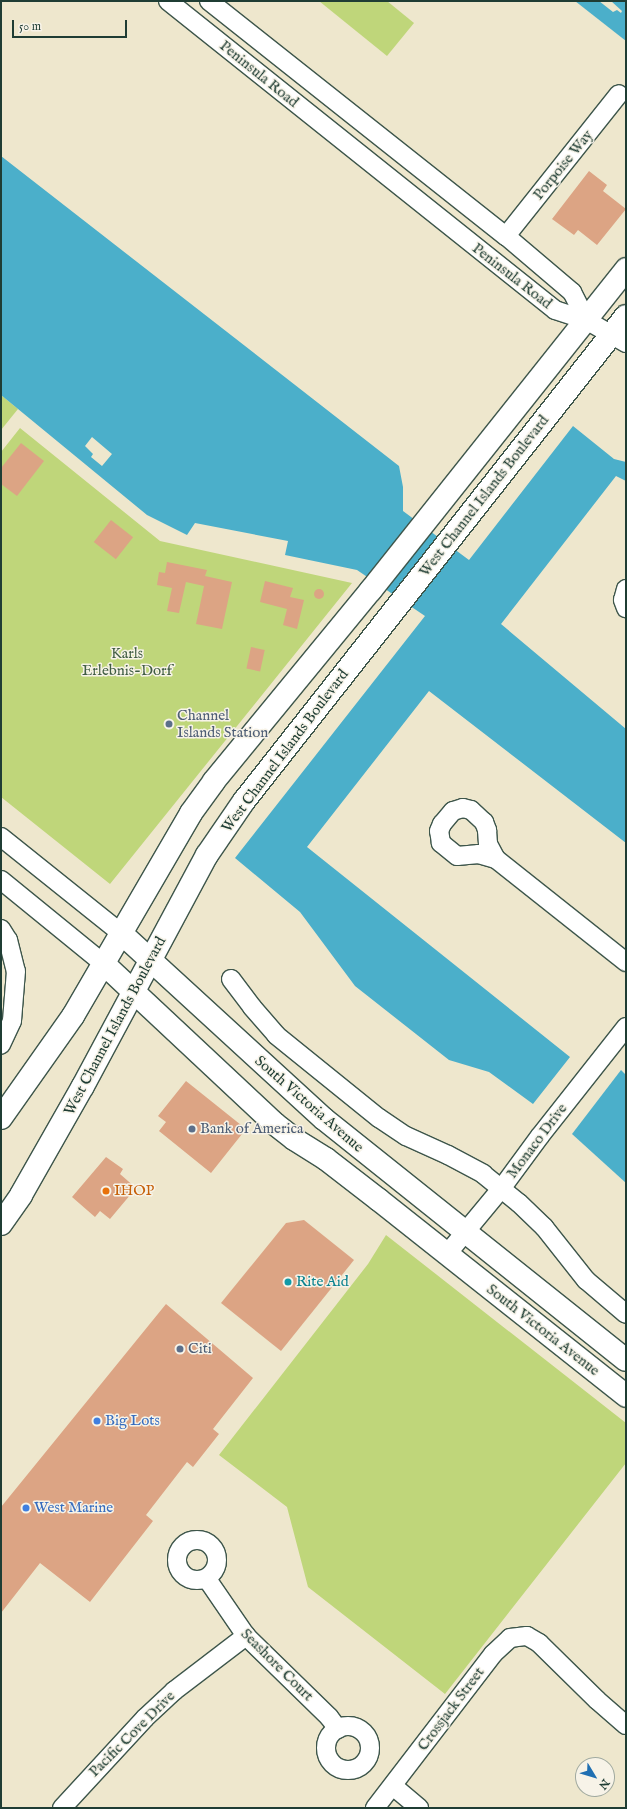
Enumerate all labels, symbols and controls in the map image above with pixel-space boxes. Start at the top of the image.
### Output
scale bar [14,12,129,38]
text: 50 m [19,19,41,34]
street label: Peninsula Road [216,37,302,111]
street label: Porpoise Way [529,126,597,204]
street label: Peninsula Road [469,239,555,313]
street label: West Channel Islands Boulevard [415,412,553,580]
park label: Karls Erlebnis-Dorf [82,644,172,679]
street label: West Channel Islands Boulevard [218,666,352,836]
place label: Channel Islands Station [177,706,268,741]
marker: Channel Islands Station [164,719,174,729]
street label: West Channel Islands Boulevard [60,934,170,1118]
street label: South Victoria Avenue [251,1052,367,1156]
street label: Monaco Drive [503,1100,571,1182]
place label: Bank of America [200,1120,303,1138]
marker: Bank of America [187,1124,197,1134]
place label: IHOP [114,1182,154,1200]
marker: IHOP [101,1186,111,1196]
place label: Rite Aid [296,1273,349,1291]
marker: Rite Aid [283,1277,293,1287]
street label: South Victoria Avenue [483,1280,603,1380]
place label: Citi [188,1340,212,1358]
marker: Citi [175,1344,185,1354]
place label: Big Lots [105,1412,160,1430]
marker: Big Lots [92,1416,102,1426]
place label: West Marine [34,1499,113,1517]
marker: West Marine [21,1503,31,1513]
street label: Seashore Court [237,1625,317,1705]
street label: Crossjack Street [414,1664,488,1754]
street label: Pacific Cove Drive [85,1687,179,1781]
north arrow [575,1757,615,1797]
text: N [595,1776,612,1792]

